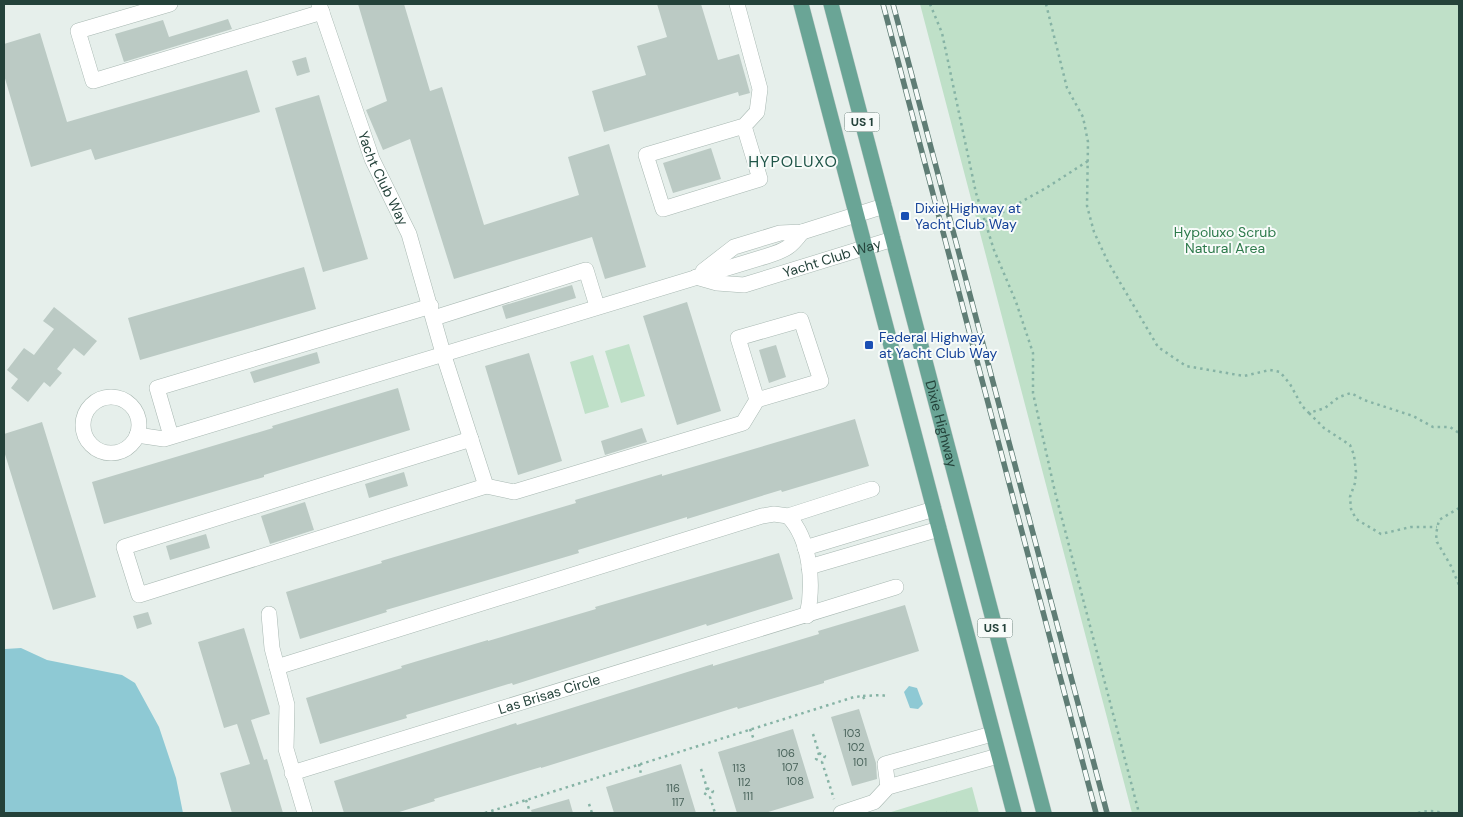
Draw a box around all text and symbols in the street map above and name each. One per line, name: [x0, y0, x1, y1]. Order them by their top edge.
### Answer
road number: US 1: [844, 112, 880, 132]
street label: Yacht Club Way: [354, 129, 413, 229]
district label: HYPOLUXO: [748, 151, 838, 172]
place label: Dixie Highway at Yacht Club Way: [915, 199, 1021, 233]
marker: Dixie Highway at Yacht Club Way: [899, 210, 911, 222]
park label: Hypoluxo Scrub Natural Area: [1174, 223, 1276, 257]
street label: Yacht Club Way: [781, 234, 883, 281]
place label: Federal Highway at Yacht Club Way: [879, 328, 998, 362]
marker: Federal Highway at Yacht Club Way: [863, 339, 875, 351]
street label: Dixie Highway: [921, 378, 962, 469]
road number: US 1: [978, 618, 1012, 638]
street label: Las Brisas Circle: [496, 670, 602, 718]
house number: 103: [843, 726, 861, 740]
house number: 102: [847, 740, 865, 754]
house number: 106: [777, 746, 795, 760]
house number: 101: [853, 755, 867, 769]
house number: 107: [782, 760, 798, 774]
house number: 113: [732, 761, 746, 775]
house number: 108: [786, 774, 804, 788]
house number: 112: [737, 775, 751, 789]
house number: 116: [666, 781, 680, 795]
house number: 111: [743, 789, 753, 803]
house number: 117: [672, 795, 684, 809]

